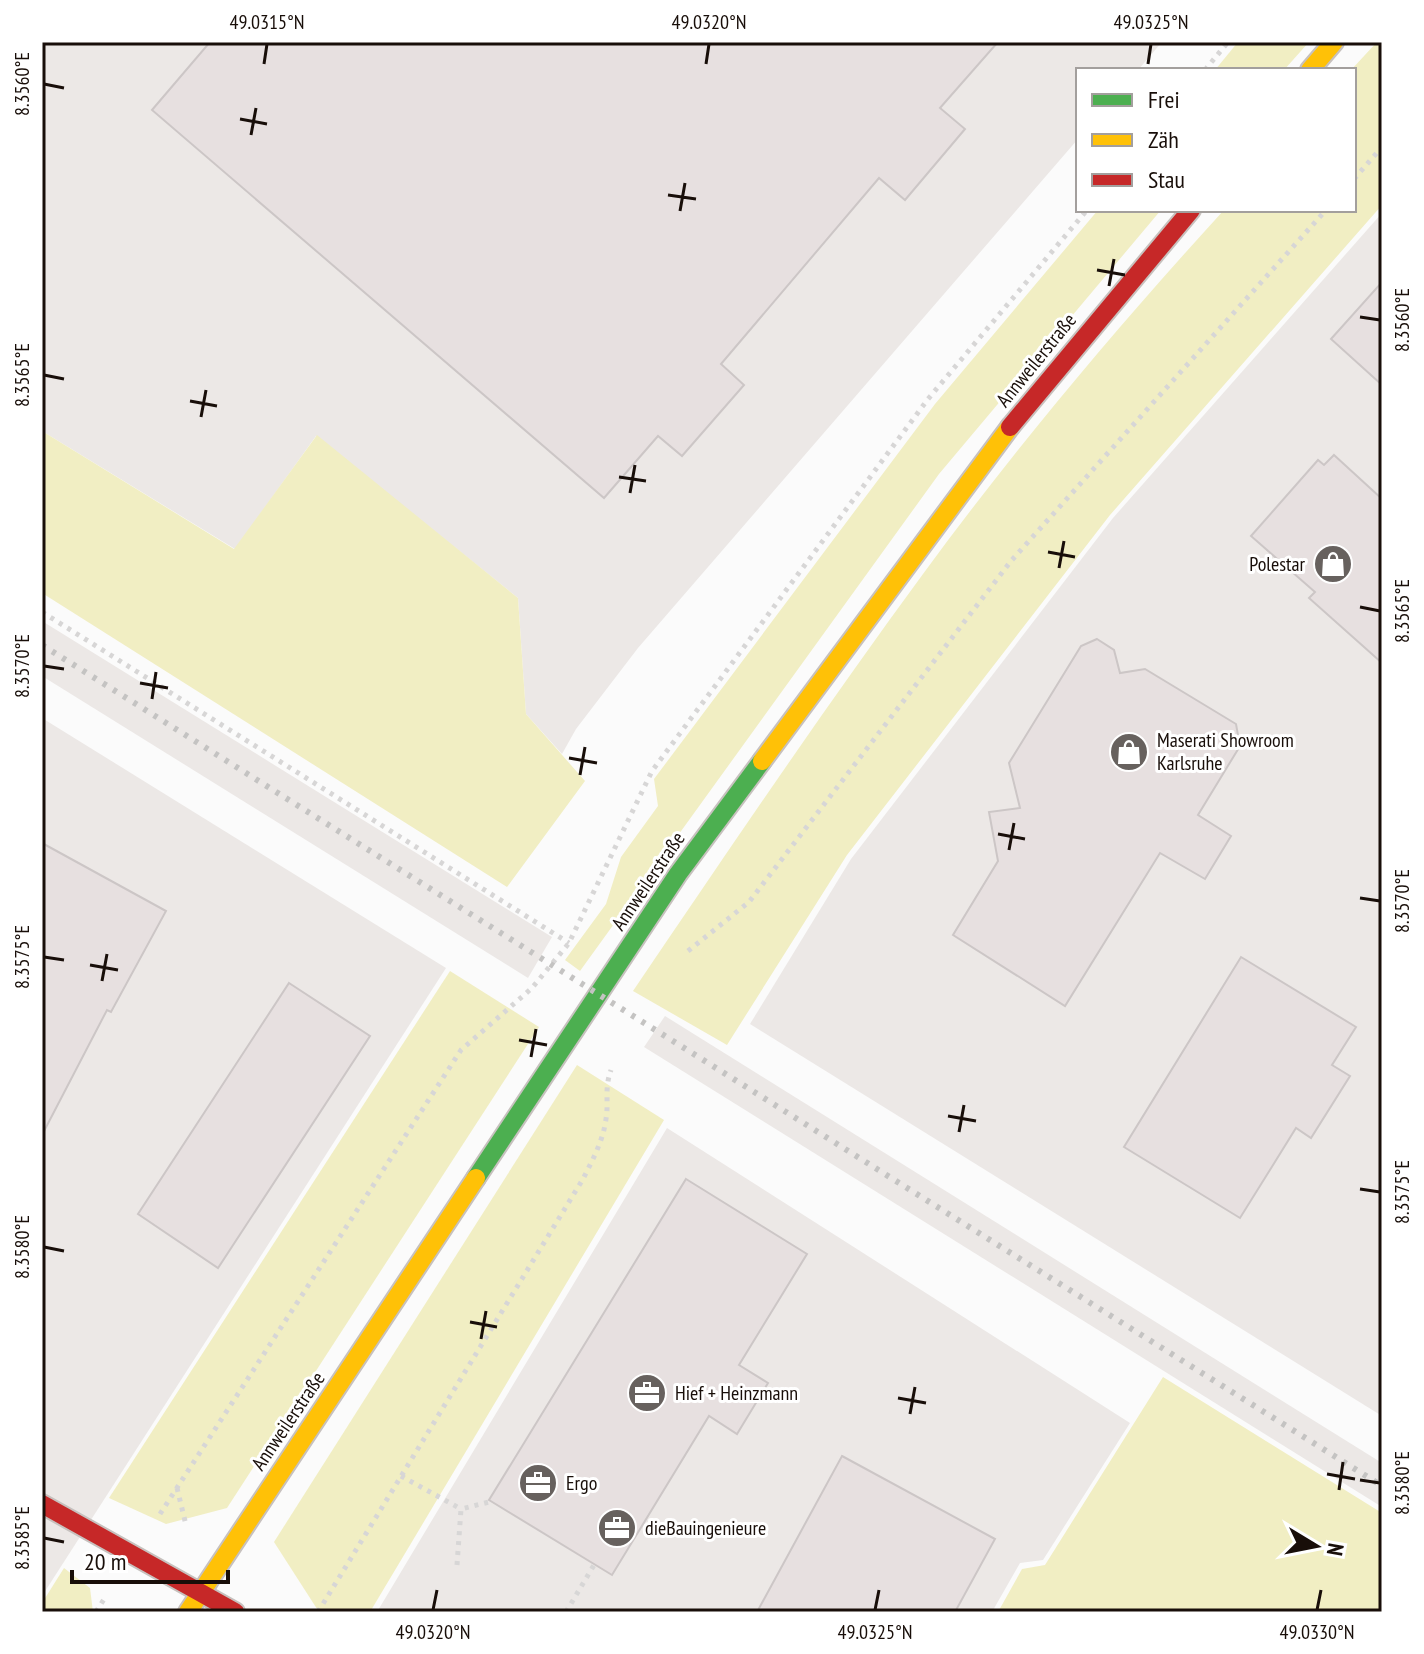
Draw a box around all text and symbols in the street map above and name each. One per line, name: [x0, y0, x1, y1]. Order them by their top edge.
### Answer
text: 49.0315°N: [229, 9, 305, 35]
text: 49.0320°N: [671, 9, 747, 35]
text: 49.0325°N: [1113, 9, 1189, 35]
text: 8.3560°E: [9, 52, 35, 116]
legend: [1076, 68, 1356, 212]
text: Frei: [1148, 84, 1180, 115]
text: Zäh: [1148, 124, 1179, 155]
text: Stau: [1148, 164, 1185, 195]
text: 8.3560°E: [1389, 288, 1415, 352]
street label: Annweilerstraße: [990, 308, 1082, 412]
text: 8.3565°E: [9, 343, 35, 407]
shop icon: Polestar: [1312, 543, 1354, 585]
place label: Polestar: [1249, 551, 1306, 577]
text: 8.3565°E: [1389, 579, 1415, 643]
text: 8.3570°E: [9, 634, 35, 698]
place label: Maserati Showroom Karlsruhe: [1157, 727, 1294, 776]
shop icon: Maserati Showroom Karlsruhe: [1108, 731, 1150, 773]
street label: Annweilerstraße: [606, 827, 690, 935]
text: 8.3570°E: [1389, 869, 1415, 933]
text: 8.3575°E: [9, 925, 35, 989]
text: 8.3575°E: [1389, 1160, 1415, 1224]
text: 8.3580°E: [9, 1215, 35, 1279]
street label: Annweilerstraße: [246, 1367, 330, 1475]
office icon: Hief + Heinzmann: [626, 1372, 668, 1414]
place label: Hief + Heinzmann: [675, 1380, 798, 1406]
text: 8.3580°E: [1389, 1451, 1415, 1515]
office icon: Ergo: [517, 1462, 559, 1504]
place label: Ergo: [566, 1470, 597, 1496]
text: 8.3585°E: [9, 1506, 35, 1570]
north arrow: [1276, 1506, 1356, 1586]
office icon: dieBauingenieure: [596, 1507, 638, 1549]
place label: dieBauingenieure: [645, 1515, 766, 1541]
scale bar: [72, 1534, 228, 1584]
text: N: [1321, 1541, 1351, 1558]
text: 20 m: [84, 1546, 126, 1577]
text: 49.0320°N: [395, 1619, 471, 1645]
text: 49.0325°N: [837, 1619, 913, 1645]
text: 49.0330°N: [1279, 1619, 1355, 1645]

